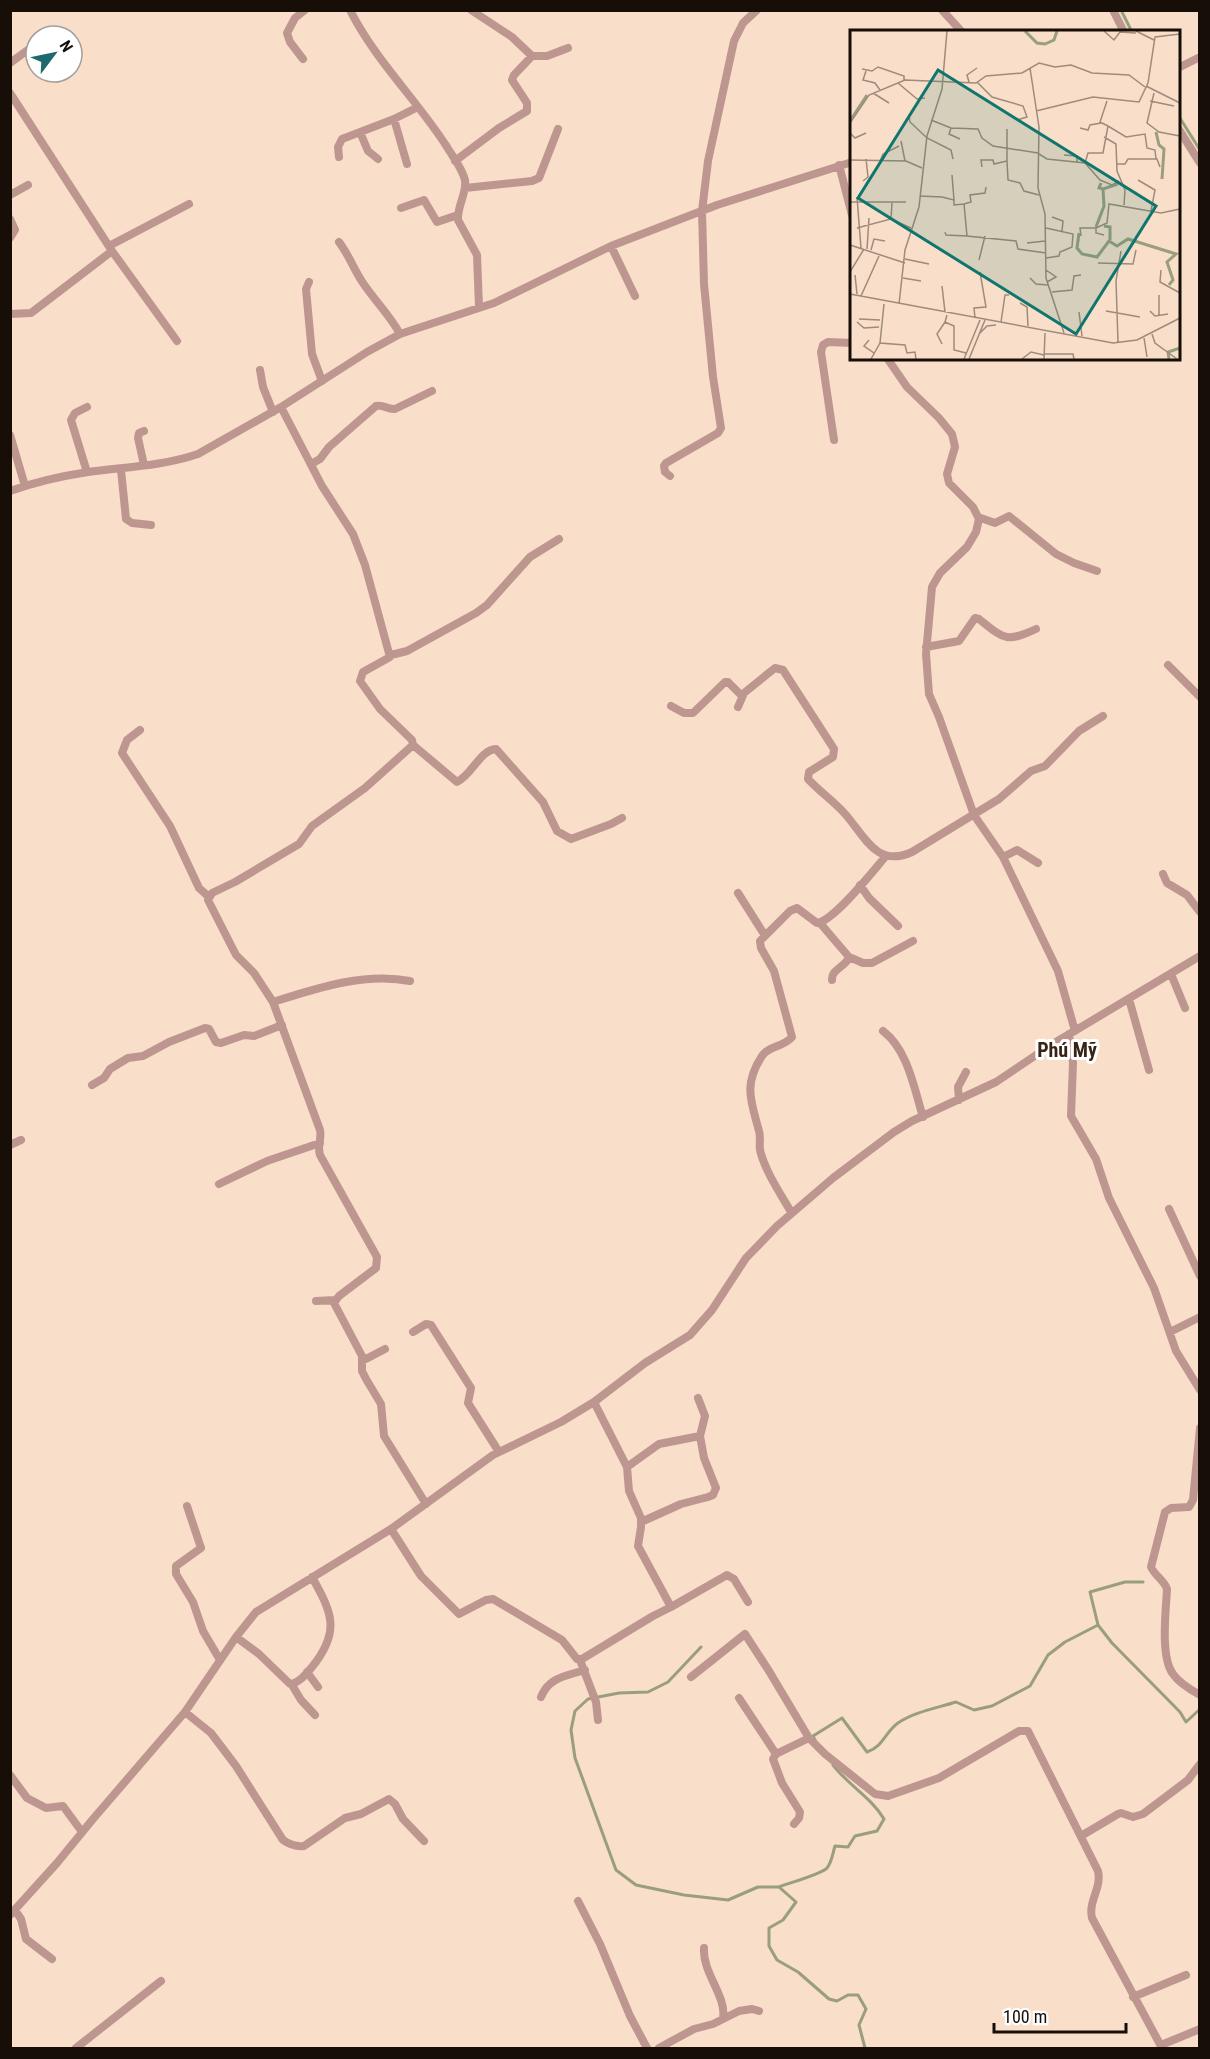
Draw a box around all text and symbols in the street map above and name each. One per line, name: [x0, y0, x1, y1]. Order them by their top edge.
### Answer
north arrow: [24, 24, 84, 84]
inset map: [850, 30, 1180, 360]
text: N: [56, 37, 77, 56]
district label: Phú Mỹ: [1037, 1038, 1097, 1062]
scale bar: [994, 1996, 1126, 2034]
text: 100 m: [1003, 2006, 1047, 2027]

